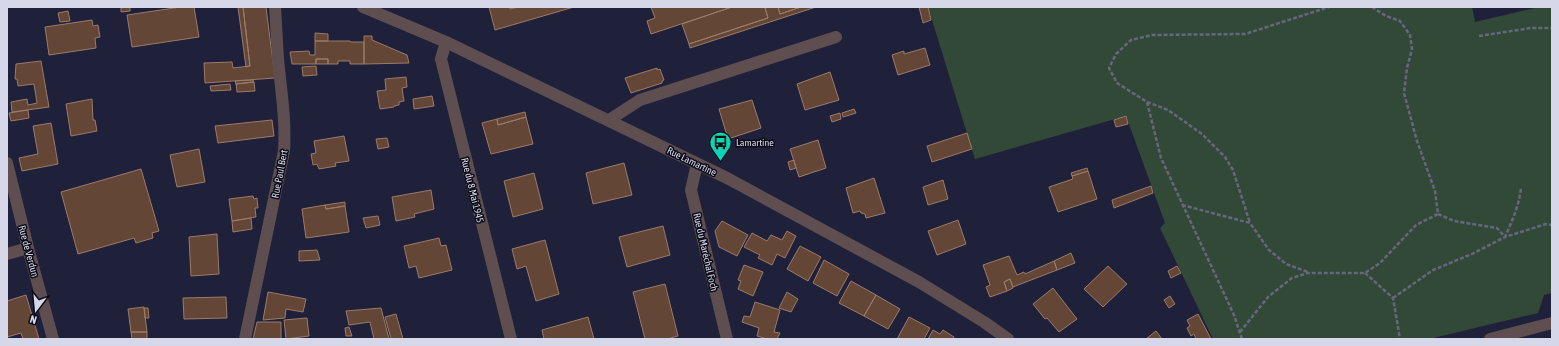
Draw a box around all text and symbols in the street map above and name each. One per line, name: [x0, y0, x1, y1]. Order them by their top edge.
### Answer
bus stop icon: Lamartine: [708, 129, 734, 162]
place label: Lamartine: [736, 137, 774, 148]
street label: Rue Lamartine: [665, 145, 719, 178]
street label: Rue Paul Bert: [269, 149, 290, 199]
street label: Rue du 8 Mai 1945: [459, 156, 486, 224]
street label: Rue du Maréchal Foch: [691, 212, 720, 292]
street label: Rue de Verdun: [16, 224, 41, 278]
north arrow: [16, 290, 56, 330]
text: N: [28, 313, 38, 326]

